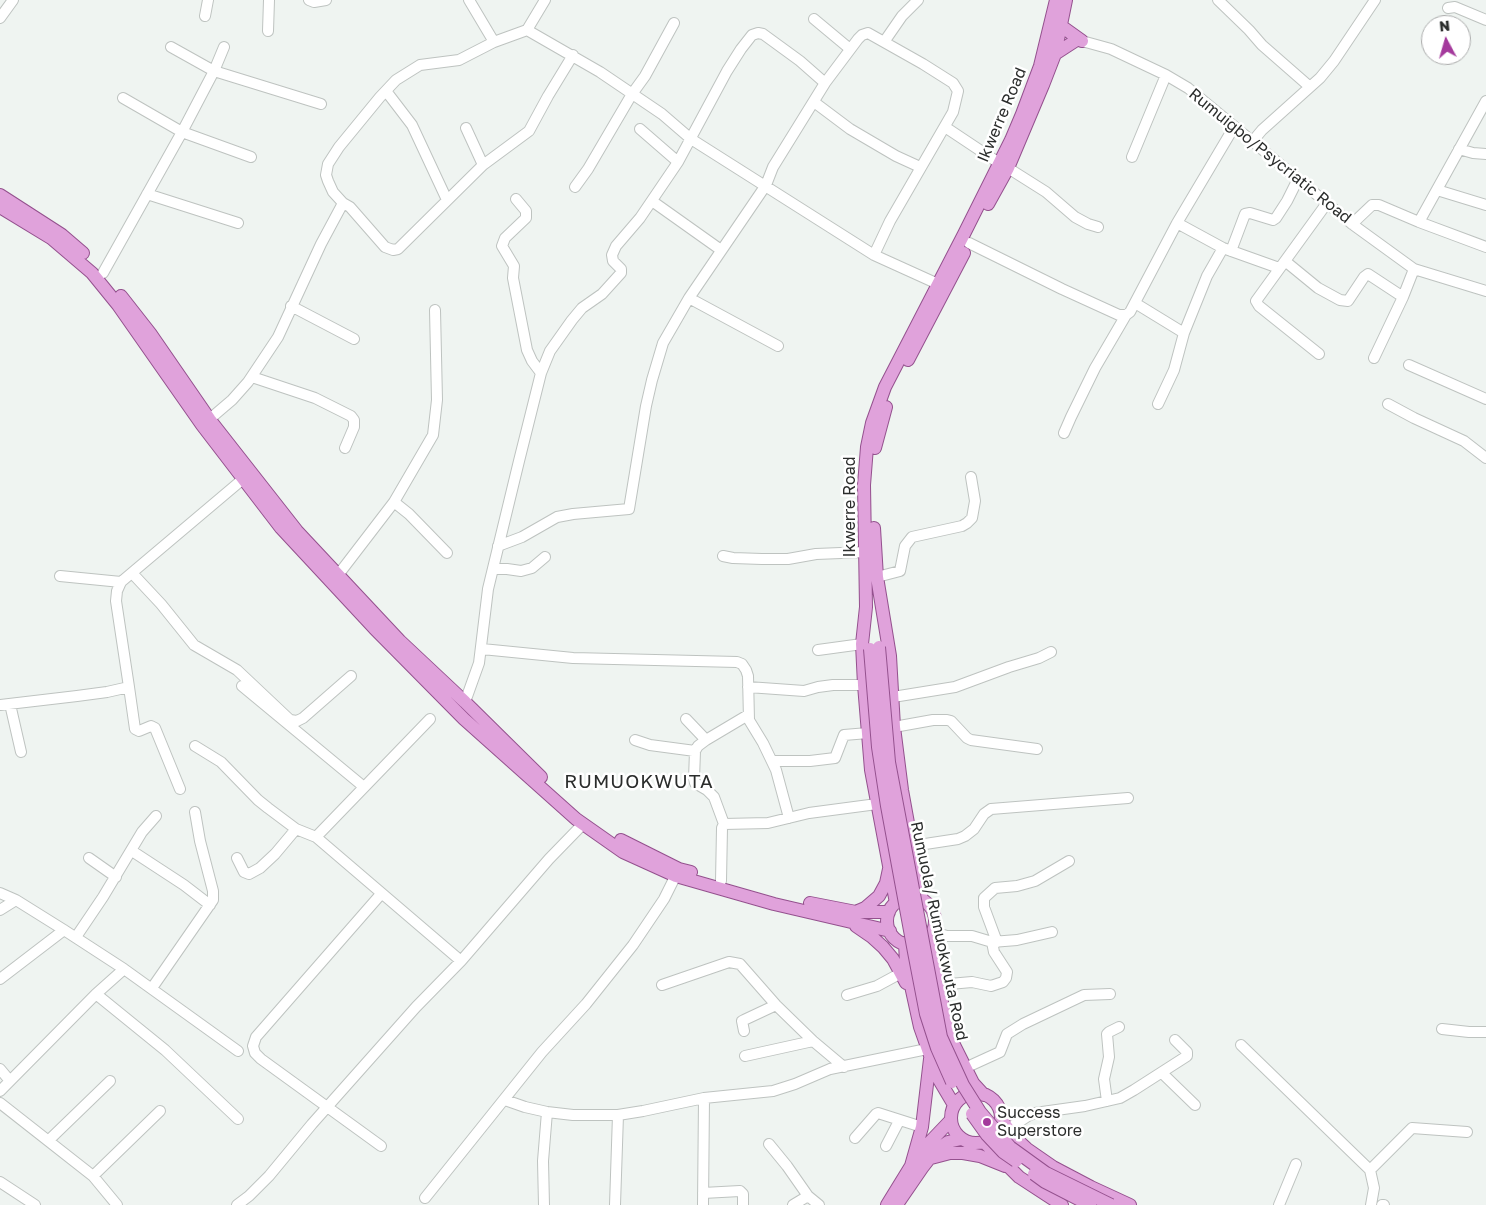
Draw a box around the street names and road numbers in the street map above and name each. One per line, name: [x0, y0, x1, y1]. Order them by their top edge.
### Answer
street label: Ikwerre Road: [973, 65, 1031, 165]
street label: Rumuigbo/Psycriatic Road: [1185, 84, 1355, 228]
street label: Ikwerre Road: [840, 456, 860, 558]
street label: Rumuola/ Rumuokwuta Road: [906, 820, 972, 1042]

